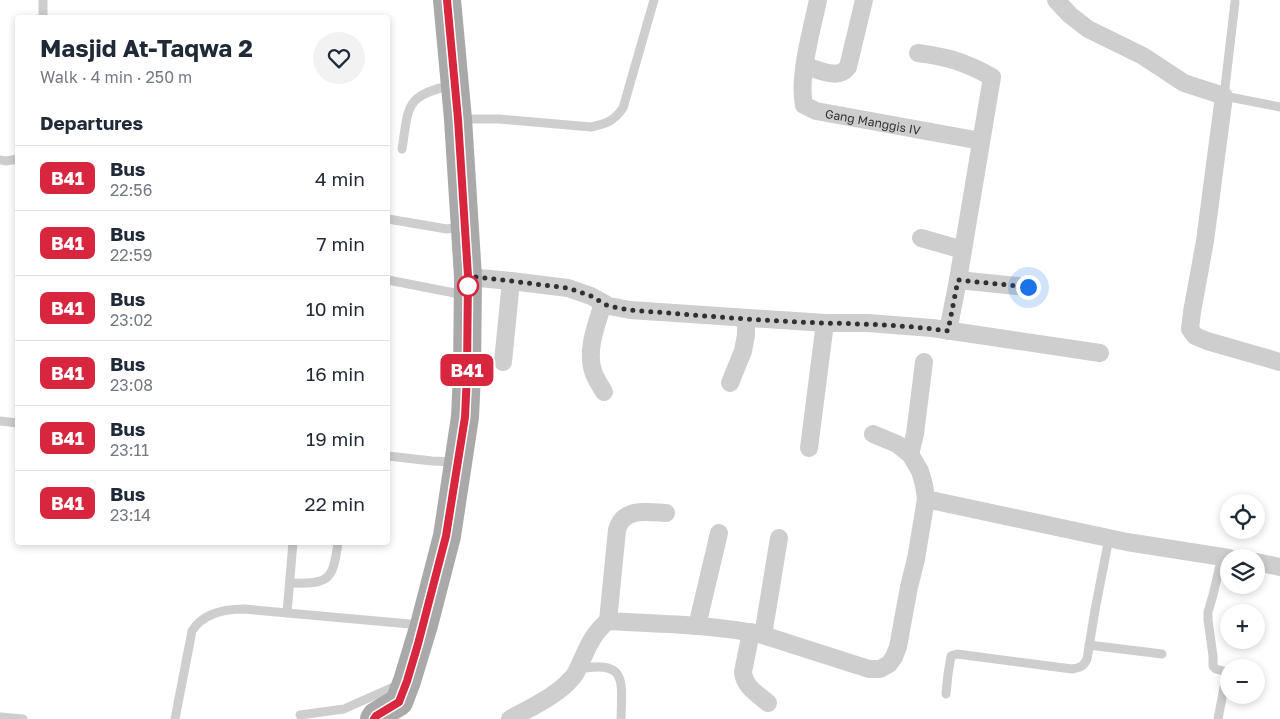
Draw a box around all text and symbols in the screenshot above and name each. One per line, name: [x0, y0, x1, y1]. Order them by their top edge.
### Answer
button: heart: [313, 32, 365, 84]
text: Masjid At-Taqwa 2: [40, 33, 253, 62]
text: Walk · 4 min · 250 m: [40, 67, 192, 87]
street label: Gang Manggis IV: [824, 105, 922, 137]
text: Departures: [40, 111, 143, 134]
text: Bus: [110, 157, 145, 180]
text: B41: [51, 167, 84, 189]
text: 4 min: [315, 167, 365, 190]
text: 22:56: [110, 180, 152, 200]
text: Bus: [110, 222, 145, 245]
text: B41: [51, 232, 84, 254]
text: 7 min: [317, 232, 365, 255]
text: 22:59: [110, 245, 152, 265]
unlabelled marker: [457, 275, 479, 297]
your location: [1016, 275, 1041, 300]
text: Bus: [110, 287, 145, 310]
text: B41: [51, 297, 84, 319]
text: 10 min: [306, 297, 365, 320]
text: 23:02: [110, 310, 153, 330]
text: Bus: [110, 352, 145, 375]
line badge: B41: [438, 354, 496, 386]
text: B41: [450, 359, 484, 381]
text: B41: [51, 362, 84, 384]
text: 16 min: [306, 362, 365, 385]
text: 23:08: [110, 375, 153, 395]
text: Bus: [110, 417, 145, 440]
text: B41: [51, 427, 84, 449]
text: 19 min: [306, 427, 365, 450]
text: 23:11: [110, 440, 149, 460]
text: Bus: [110, 482, 145, 505]
text: B41: [51, 492, 84, 514]
text: 22 min: [305, 492, 365, 515]
map controls: [1220, 494, 1265, 704]
button: locate: [1220, 494, 1265, 539]
text: 23:14: [110, 505, 151, 525]
button: layers: [1220, 549, 1265, 594]
button: +: [1220, 604, 1265, 649]
button: −: [1220, 659, 1265, 704]

